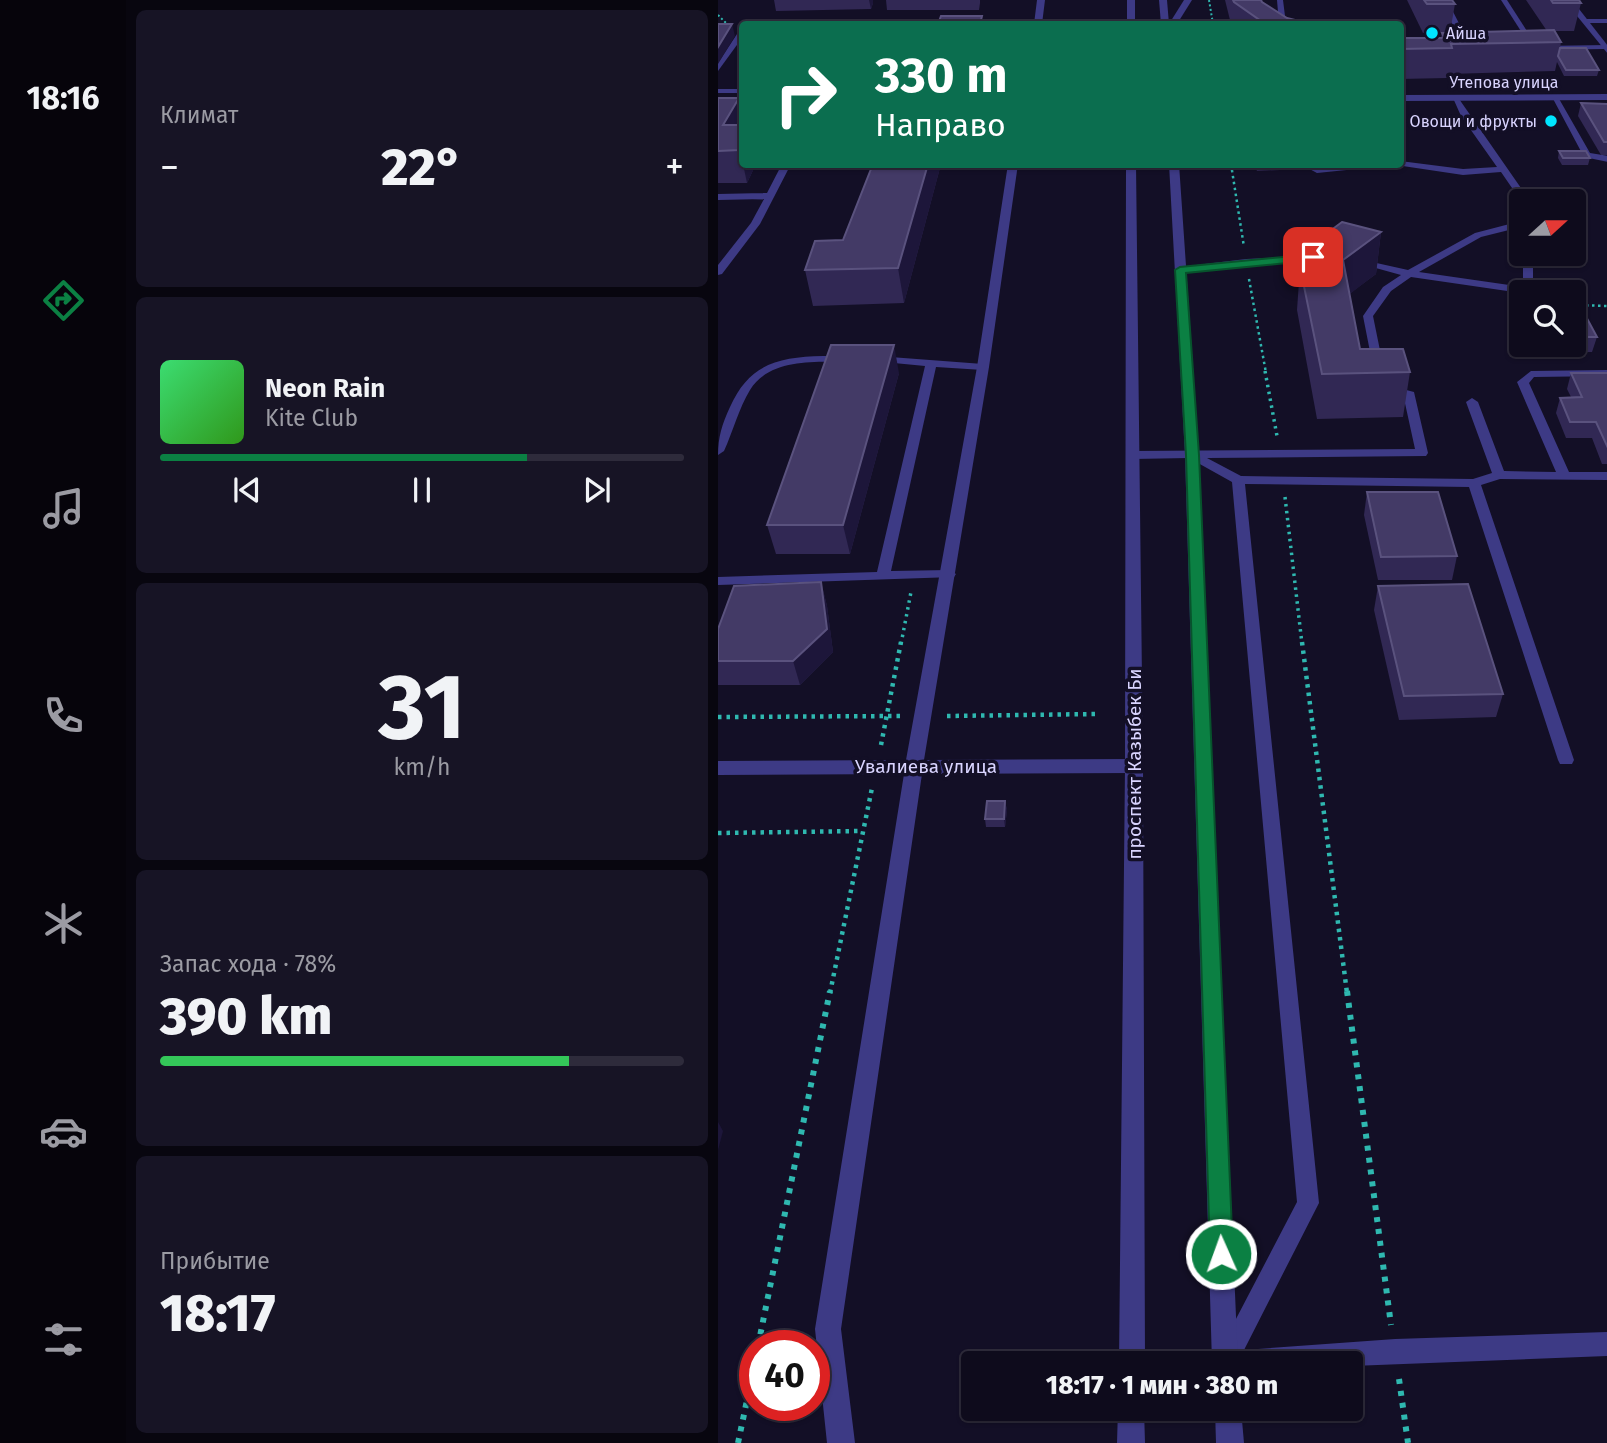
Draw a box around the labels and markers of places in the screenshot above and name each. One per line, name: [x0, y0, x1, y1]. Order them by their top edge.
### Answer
place label: Айша: [1446, 24, 1486, 43]
marker: Айша: [1424, 25, 1440, 41]
place label: Овощи и фрукты: [1410, 112, 1537, 131]
marker: Овощи и фрукты: [1543, 113, 1559, 129]
pin: [1283, 227, 1343, 287]

